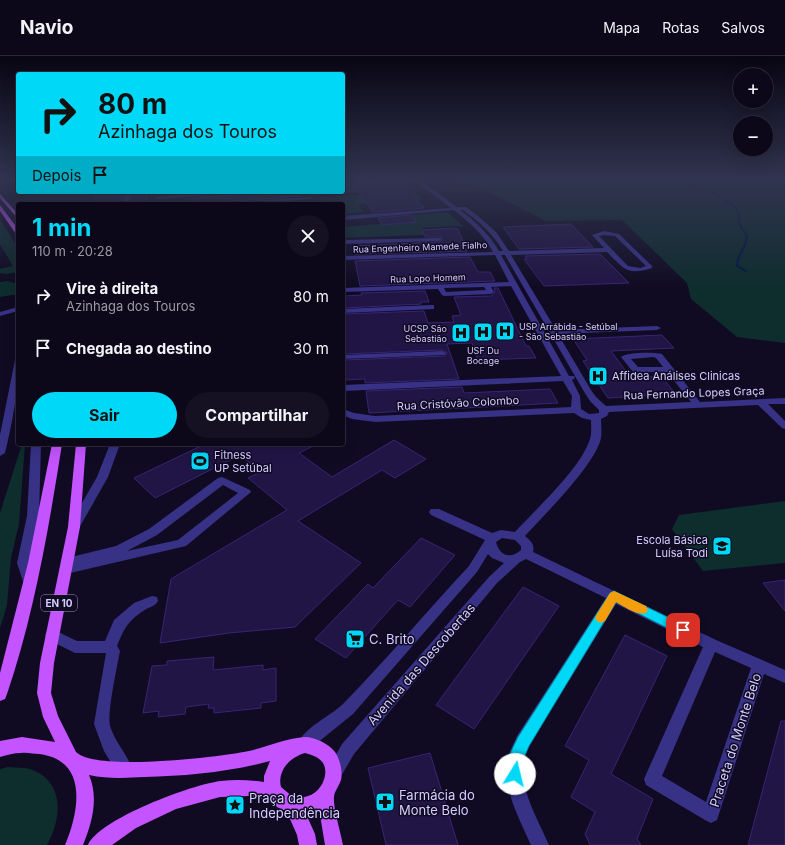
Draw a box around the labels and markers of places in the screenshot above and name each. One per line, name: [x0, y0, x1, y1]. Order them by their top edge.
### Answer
hospital icon: USP Arrábida - Setúbal - São Sebastião: [494, 320, 516, 342]
hospital icon: USF Du Bocage: [472, 321, 494, 343]
place label: USP Arrábida - Setúbal - São Sebastião: [519, 321, 618, 342]
hospital icon: UCSP São Sebastião: [450, 322, 472, 344]
place label: UCSP São Sebastião: [403, 323, 447, 344]
place label: USF Du Bocage: [467, 345, 499, 366]
hospital icon: Affidea Análises Clinicas: [587, 365, 609, 387]
place label: Affidea Análises Clinicas: [612, 369, 740, 383]
place label: Fitness UP Setúbal: [214, 448, 272, 475]
sports icon: Fitness UP Setúbal: [189, 450, 211, 472]
place label: Escola Básica Luísa Todi: [636, 533, 708, 560]
school or university icon: Escola Básica Luísa Todi: [711, 535, 733, 557]
pin: [666, 613, 700, 647]
supermarket icon: C. Brito: [344, 628, 366, 650]
place label: C. Brito: [369, 631, 415, 647]
place label: Farmácia do Monte Belo: [399, 787, 475, 818]
place label: Praça da Independência: [249, 790, 340, 821]
pharmacy icon: Farmácia do Monte Belo: [374, 791, 396, 813]
place icon: Praça da Independência: [224, 794, 246, 816]

